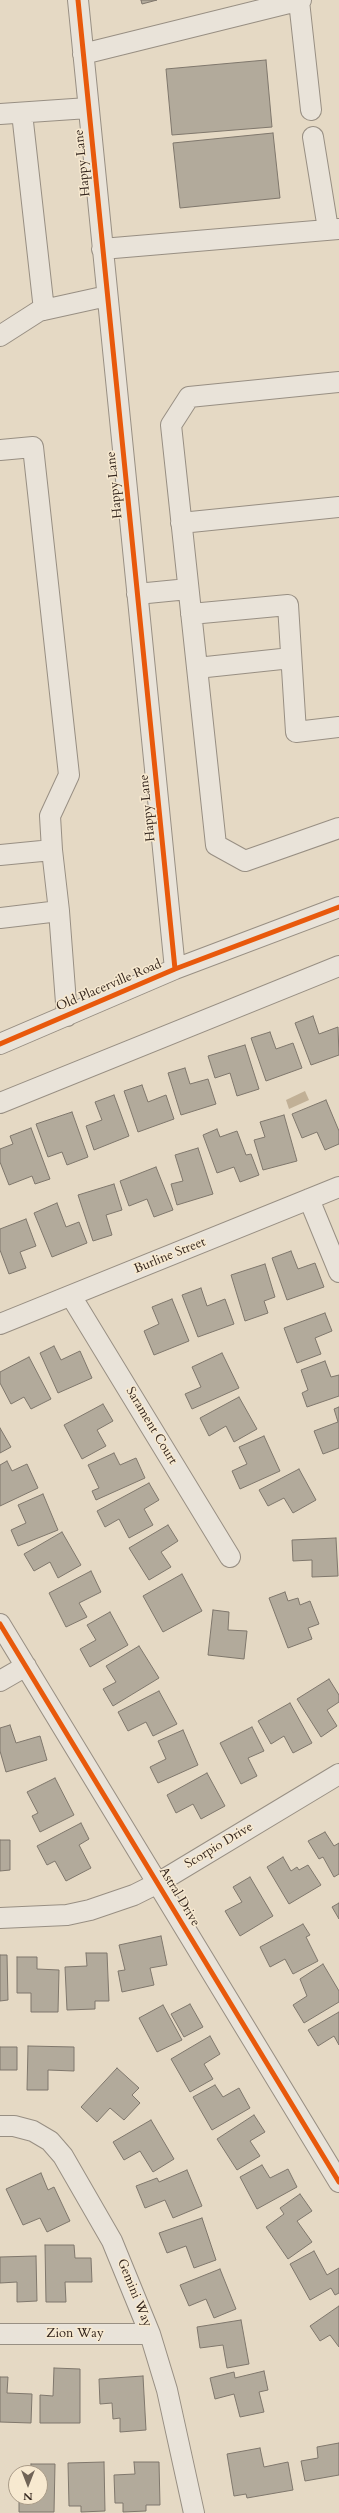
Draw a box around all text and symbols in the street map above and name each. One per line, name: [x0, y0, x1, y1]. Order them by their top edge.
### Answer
street label: Happy Lane: [72, 129, 94, 197]
street label: Happy Lane: [104, 451, 126, 519]
street label: Happy Lane: [137, 774, 159, 842]
street label: Old Placerville Road: [54, 957, 164, 1015]
street label: Burline Street: [132, 1235, 208, 1277]
street label: Sarament Court: [122, 1385, 180, 1467]
street label: Scorpio Drive: [182, 1820, 256, 1872]
street label: Astral Drive: [155, 1865, 203, 1929]
street label: Gemini Way: [113, 2257, 155, 2329]
street label: Zion Way: [46, 2326, 104, 2342]
north arrow: [8, 2465, 48, 2505]
text: N: [23, 2489, 33, 2504]

